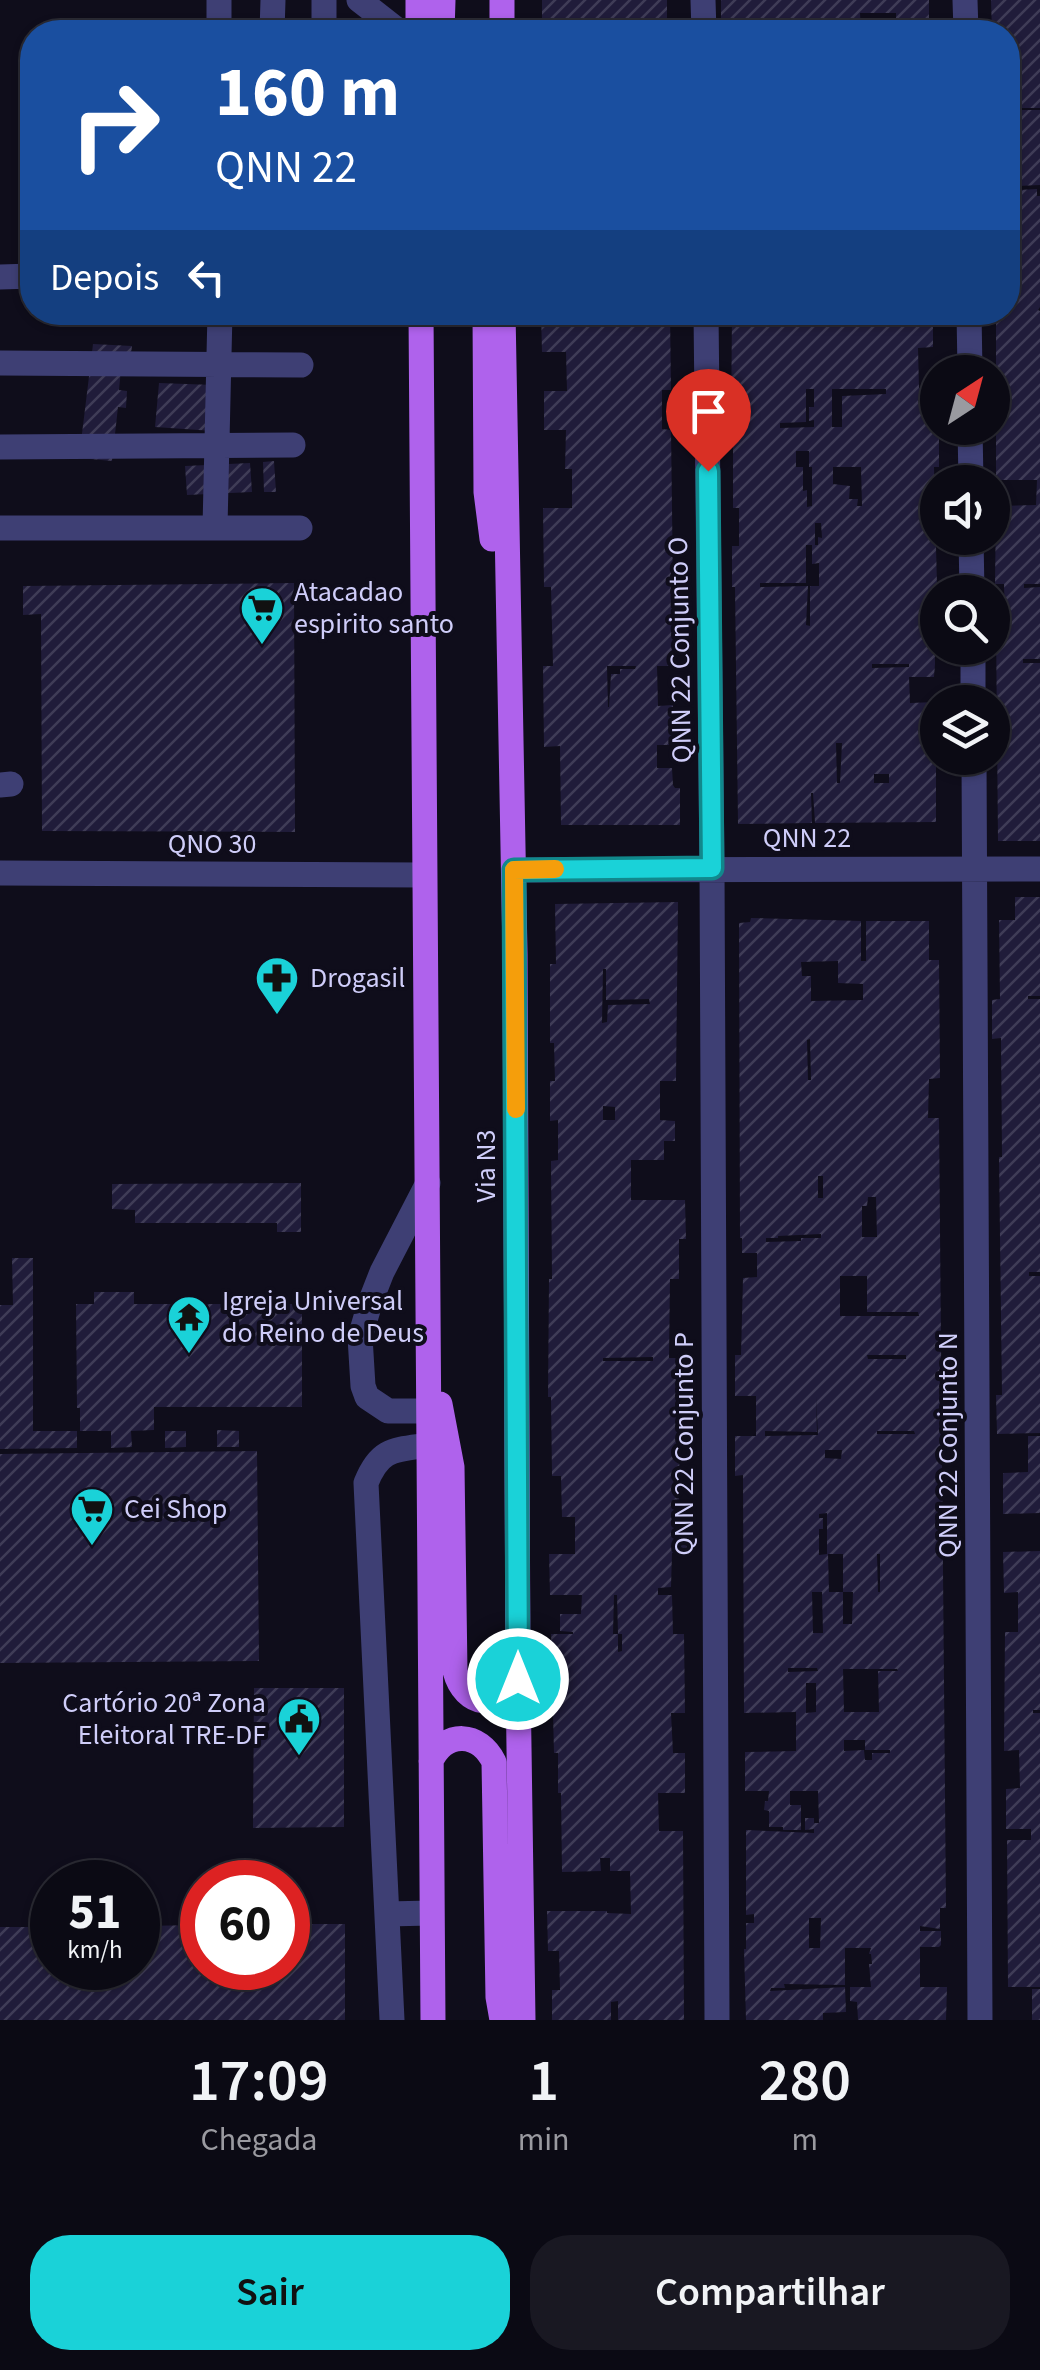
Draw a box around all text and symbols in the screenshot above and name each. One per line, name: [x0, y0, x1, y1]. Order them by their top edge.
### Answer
text: 160 m: [215, 43, 400, 143]
icon: right: [50, 60, 180, 190]
text: QNN 22: [215, 136, 357, 200]
icon: left: [179, 250, 234, 305]
text: Depois: [50, 251, 159, 305]
north arrow: [920, 355, 1010, 445]
map controls: [920, 355, 1010, 775]
pin: [666, 369, 751, 472]
icon: arrive: [681, 384, 736, 439]
button: sound: [920, 465, 1010, 555]
street label: QNN 22 Conjunto O: [658, 537, 702, 763]
place label: Atacadao espirito santo: [294, 572, 454, 644]
button: search: [920, 575, 1010, 665]
supermarket icon: Atacadao espirito santo: [239, 585, 285, 646]
button: layers: [920, 685, 1010, 775]
street label: QNN 22: [763, 818, 851, 858]
street label: QNO 30: [168, 824, 256, 864]
pharmacy icon: Drogasil: [254, 955, 300, 1016]
place label: Drogasil: [310, 958, 405, 998]
street label: Via N3: [466, 1129, 506, 1203]
place label: Igreja Universal do Reino de Deus: [222, 1281, 424, 1353]
temple icon: Igreja Universal do Reino de Deus: [166, 1294, 212, 1355]
street label: QNN 22 Conjunto P: [664, 1332, 704, 1556]
street label: QNN 22 Conjunto N: [928, 1332, 968, 1558]
supermarket icon: Cei Shop: [69, 1486, 115, 1547]
place label: Cei Shop: [124, 1489, 227, 1529]
position arrow: [466, 1627, 570, 1731]
place label: Cartório 20ª Zona Eleitoral TRE-DF: [62, 1683, 266, 1755]
public building icon: Cartório 20ª Zona Eleitoral TRE-DF: [276, 1696, 322, 1757]
speed limit sign: 60: [180, 1860, 310, 1990]
text: 51: [69, 1877, 121, 1948]
text: km/h: [67, 1932, 123, 1968]
text: 17:09: [189, 2039, 329, 2124]
text: 1: [528, 2039, 559, 2124]
text: 280: [759, 2039, 851, 2124]
text: Chegada: [200, 2117, 317, 2163]
text: min: [518, 2117, 570, 2163]
text: m: [792, 2117, 818, 2163]
button: Sair: [30, 2235, 510, 2350]
button: Compartilhar: [530, 2235, 1010, 2350]

